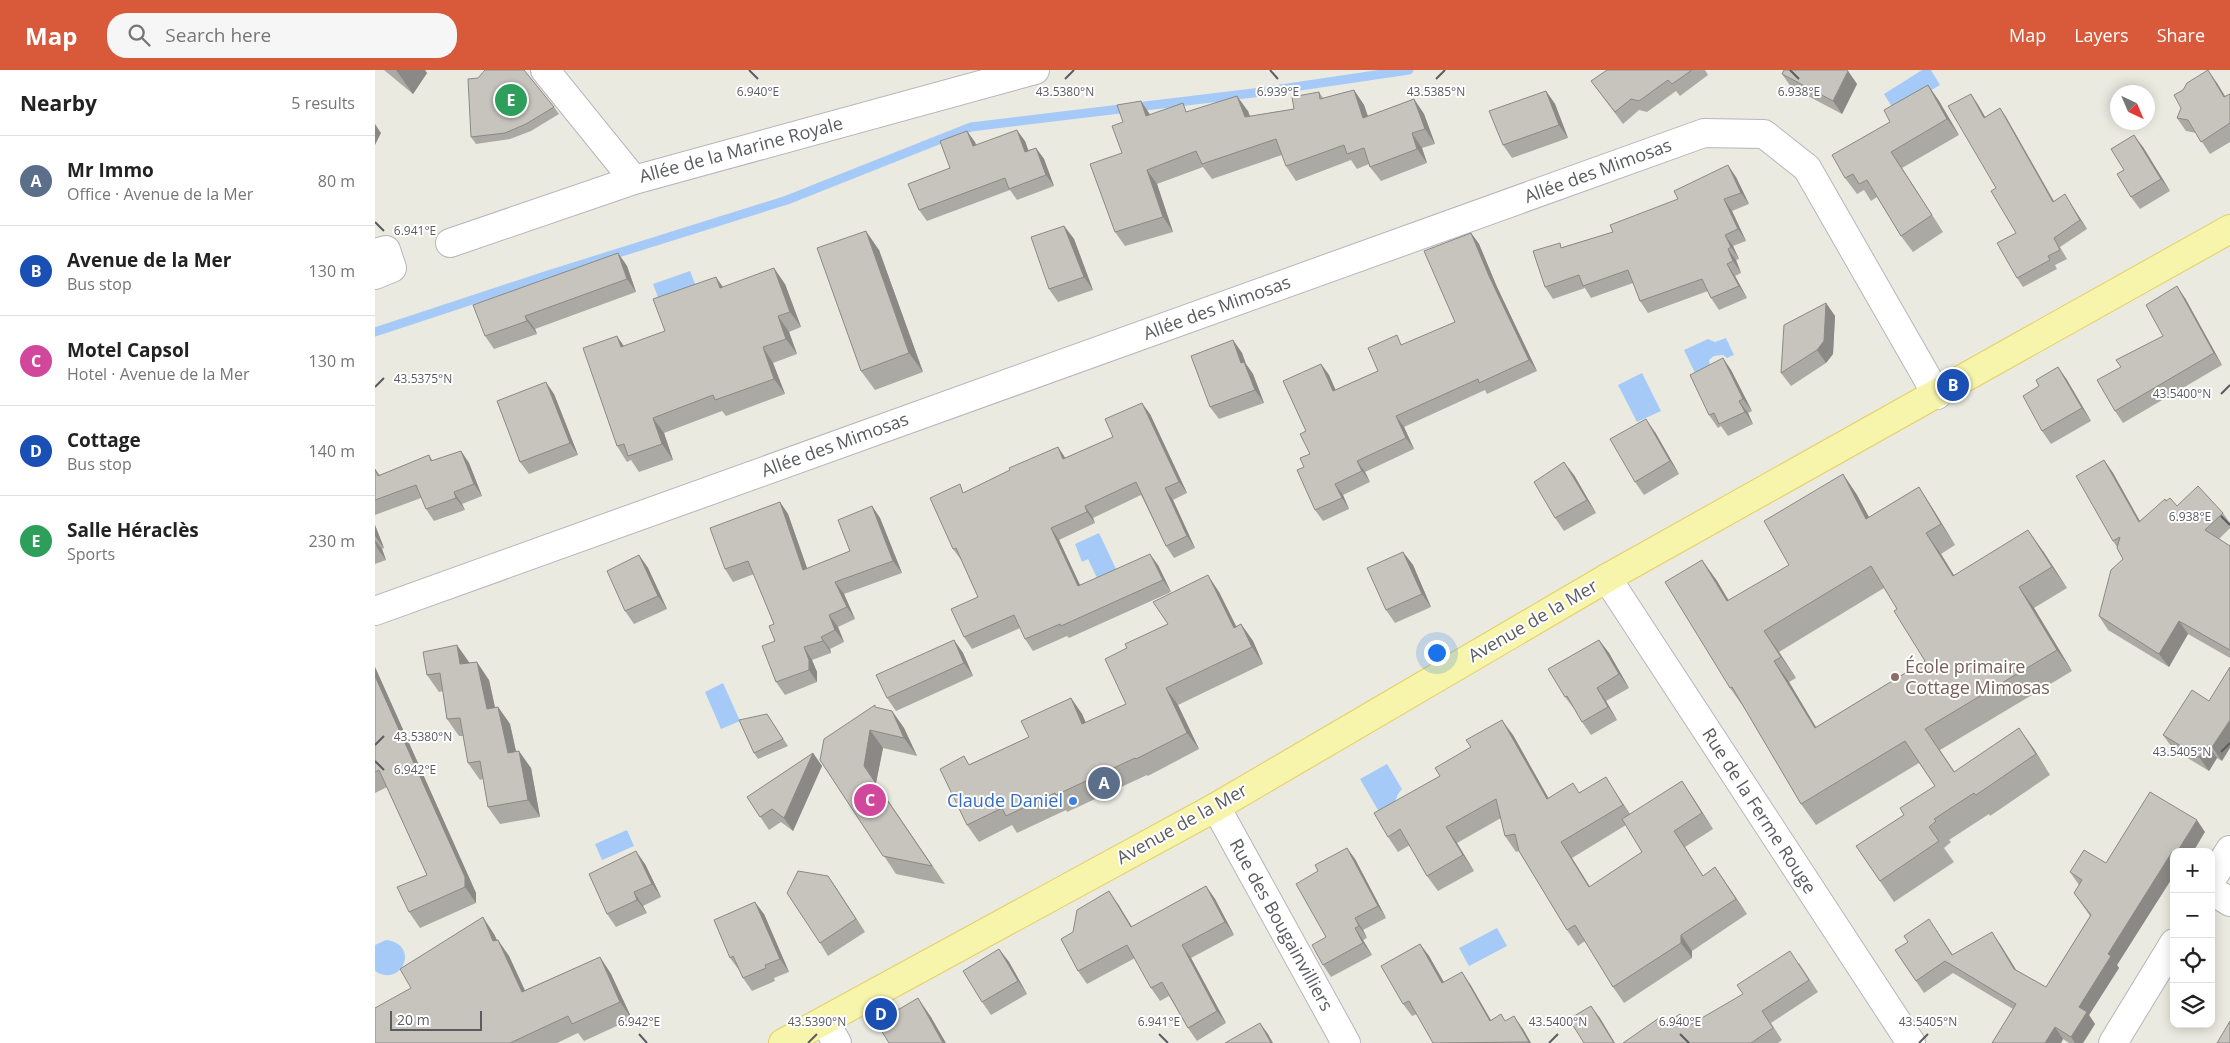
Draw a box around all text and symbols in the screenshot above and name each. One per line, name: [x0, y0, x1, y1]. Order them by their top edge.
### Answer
search box: [107, 13, 457, 58]
text: Map: [25, 19, 77, 52]
icon: search: [125, 21, 153, 49]
text: Search here: [165, 22, 271, 48]
text: Map: [2009, 23, 2046, 47]
text: Layers: [2074, 23, 2129, 47]
text: Share: [2157, 23, 2205, 47]
pin: E: [495, 81, 527, 119]
text: 6.940°E: [737, 83, 779, 100]
text: 43.5380°N: [1036, 83, 1094, 100]
text: 6.939°E: [1257, 83, 1299, 100]
text: 43.5385°N: [1407, 83, 1465, 100]
text: 6.938°E: [1778, 83, 1820, 100]
north arrow: [2110, 85, 2155, 130]
text: Nearby: [20, 89, 97, 117]
text: 5 results: [291, 92, 355, 114]
street label: Allée de la Marine Royale: [636, 110, 845, 188]
street label: Allée des Mimosas: [1521, 132, 1675, 208]
text: Mr Immo: [67, 157, 154, 183]
text: A: [30, 170, 42, 192]
text: 80 m: [318, 170, 355, 192]
text: Office · Avenue de la Mer: [67, 183, 253, 205]
text: 6.941°E: [394, 222, 436, 239]
text: Avenue de la Mer: [67, 247, 231, 273]
text: B: [31, 260, 41, 282]
text: 130 m: [309, 260, 355, 282]
street label: Allée des Mimosas: [1140, 269, 1294, 345]
text: Bus stop: [67, 273, 132, 295]
text: Motel Capsol: [67, 337, 190, 363]
text: C: [31, 350, 41, 372]
text: 130 m: [309, 350, 355, 372]
text: Hotel · Avenue de la Mer: [67, 363, 249, 385]
pin: B: [1937, 366, 1969, 404]
text: 43.5375°N: [394, 370, 452, 387]
text: 43.5400°N: [2153, 385, 2211, 402]
street label: Allée des Mimosas: [758, 406, 912, 482]
text: Cottage: [67, 427, 141, 453]
text: D: [30, 440, 42, 462]
text: 140 m: [309, 440, 355, 462]
text: Bus stop: [67, 453, 132, 475]
text: 6.938°E: [2169, 508, 2211, 525]
text: Salle Héraclès: [67, 517, 199, 543]
text: E: [32, 530, 40, 552]
text: 230 m: [309, 530, 355, 552]
text: Sports: [67, 543, 115, 565]
street label: Avenue de la Mer: [1463, 573, 1602, 667]
your location: [1424, 640, 1450, 666]
place label: École primaire Cottage Mimosas: [1905, 654, 2050, 699]
marker: École primaire Cottage Mimosas: [1889, 671, 1901, 683]
street label: Rue de la Ferme Rouge: [1697, 723, 1822, 898]
text: 43.5380°N: [394, 728, 452, 745]
text: 43.5405°N: [2153, 743, 2211, 760]
text: 6.942°E: [394, 761, 436, 778]
pin: A: [1088, 764, 1120, 802]
street label: Avenue de la Mer: [1112, 777, 1252, 869]
pin: C: [854, 781, 886, 819]
place label: Claude Daniel: [947, 788, 1063, 812]
marker: Claude Daniel: [1067, 795, 1079, 807]
street label: Rue des Bougainvilliers: [1225, 834, 1339, 1015]
map controls: [2170, 848, 2215, 1028]
button: +: [2170, 848, 2215, 893]
button: −: [2170, 893, 2215, 938]
button: locate: [2170, 938, 2215, 983]
button: layers: [2170, 983, 2215, 1028]
pin: D: [865, 995, 897, 1033]
scale bar: [390, 1008, 483, 1031]
text: 20 m: [397, 1010, 430, 1029]
text: 6.942°E: [618, 1013, 660, 1030]
text: 43.5390°N: [788, 1013, 846, 1030]
text: 6.941°E: [1138, 1013, 1180, 1030]
text: 43.5400°N: [1529, 1013, 1587, 1030]
text: 6.940°E: [1659, 1013, 1701, 1030]
text: 43.5405°N: [1899, 1013, 1957, 1030]

